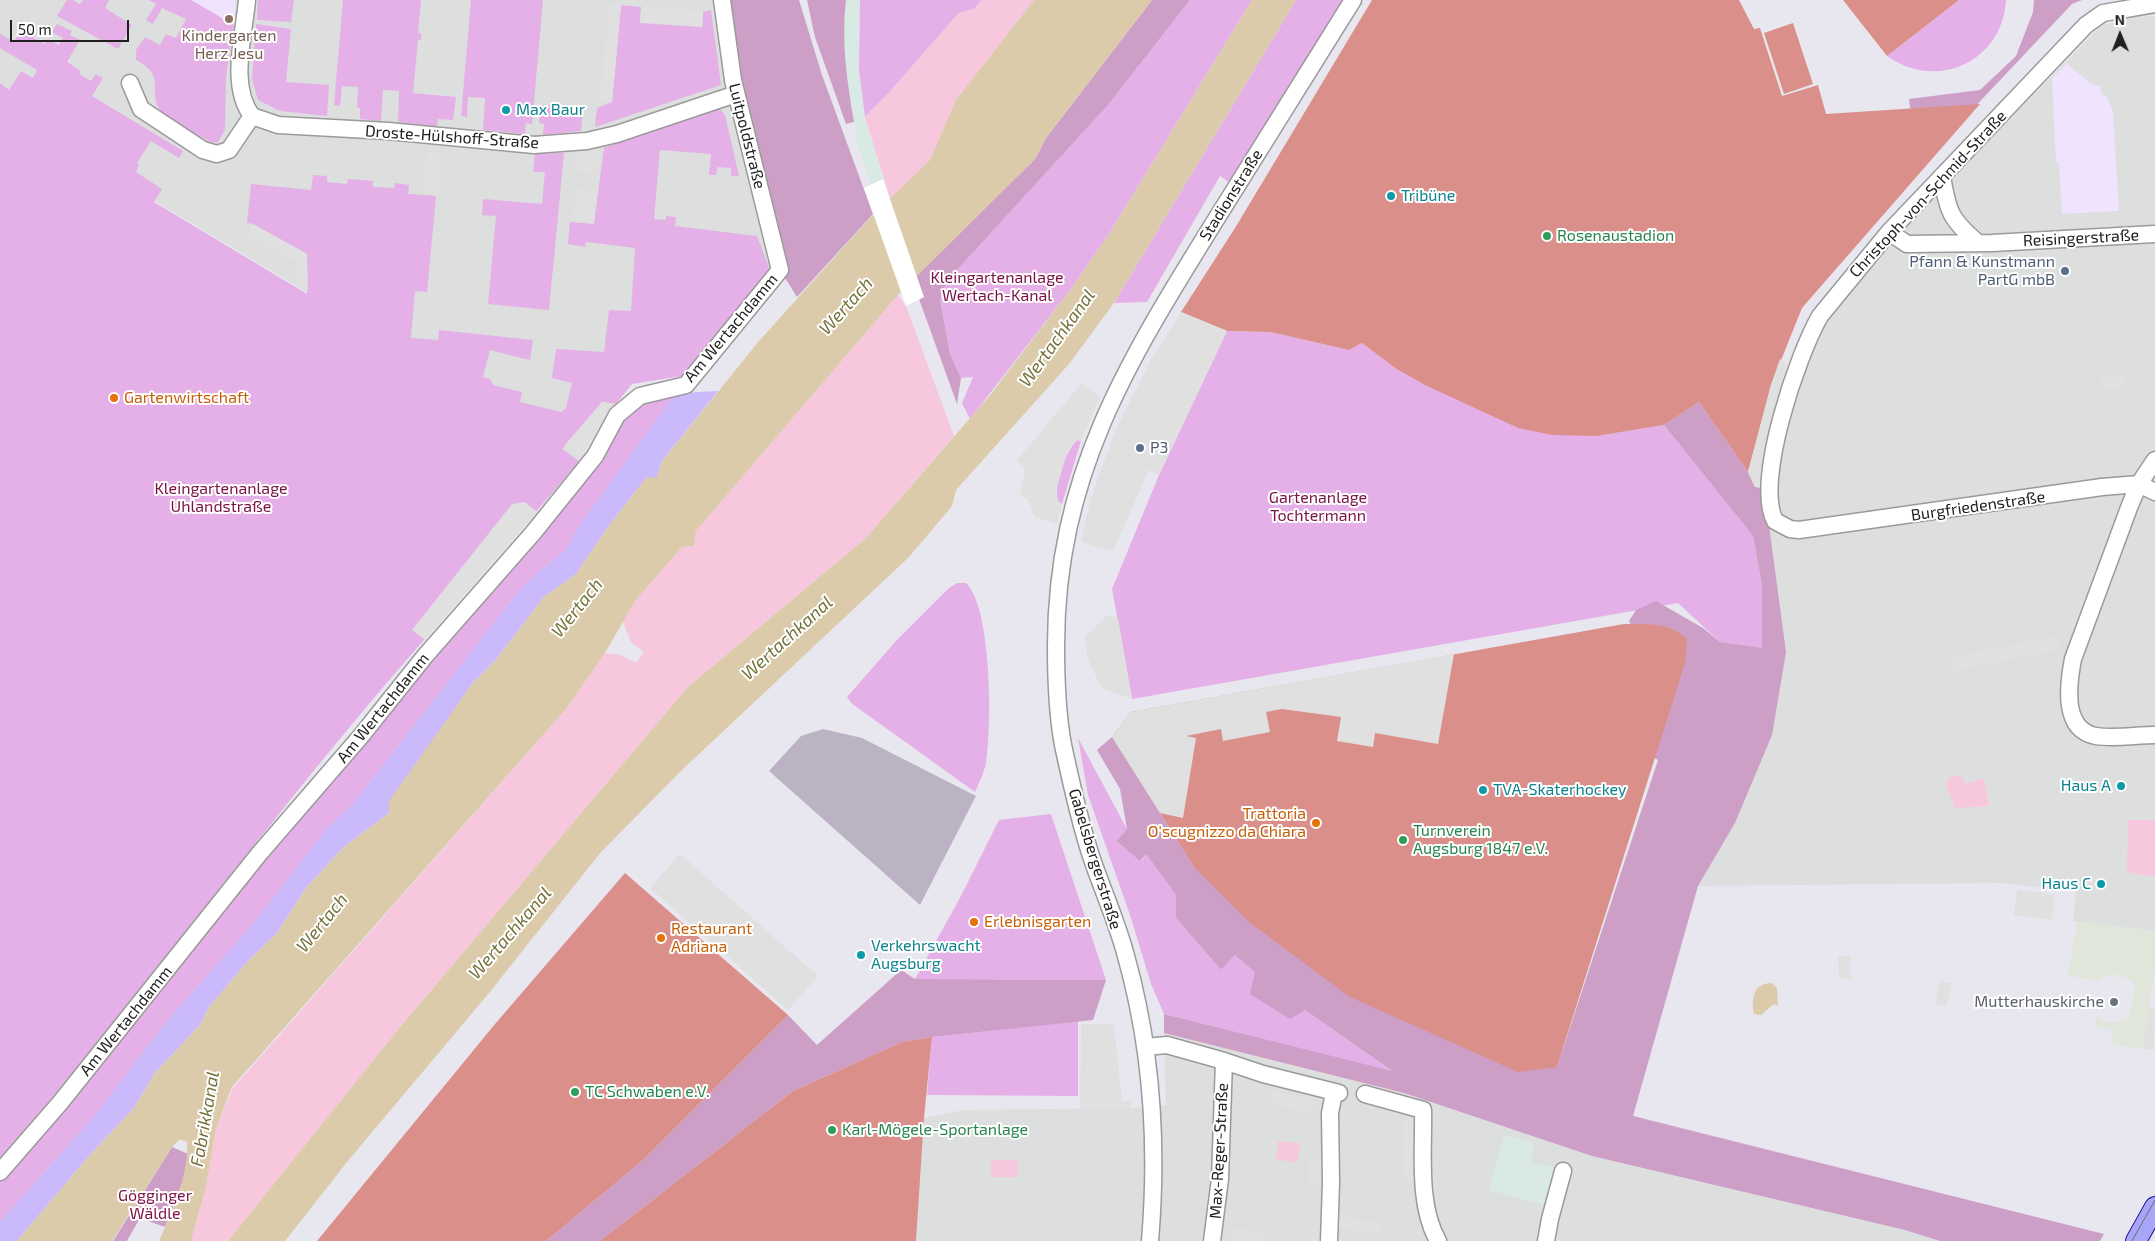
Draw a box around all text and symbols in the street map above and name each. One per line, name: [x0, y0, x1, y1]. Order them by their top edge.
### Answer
scale bar: [12, 10, 131, 42]
north arrow: [2095, 10, 2145, 60]
text: N: [2115, 11, 2125, 28]
marker: Kindergarten Herz Jesu: [223, 13, 235, 25]
text: 50 m: [18, 20, 52, 38]
place label: Kindergarten Herz Jesu: [182, 26, 276, 64]
street label: Luitpoldstraße: [725, 81, 769, 191]
place label: Max Baur: [516, 100, 585, 120]
marker: Max Baur: [500, 104, 512, 116]
street label: Christoph-von-Schmid-Straße: [1845, 106, 2011, 282]
street label: Droste-Hülshoff-Straße: [364, 121, 540, 153]
street label: Stadionstraße: [1195, 146, 1267, 244]
place label: Tribüne: [1401, 186, 1455, 206]
marker: Tribüne: [1385, 190, 1397, 202]
street label: Reisingerstraße: [2022, 225, 2140, 251]
place label: Rosenaustadion: [1557, 226, 1674, 246]
marker: Rosenaustadion: [1541, 230, 1553, 242]
place label: Pfann & Kunstmann PartG mbB: [1909, 252, 2055, 290]
marker: Pfann & Kunstmann PartG mbB: [2059, 265, 2071, 277]
park label: Kleingartenanlage Wertach-Kanal: [930, 268, 1064, 306]
street label: Am Wertachdamm: [680, 270, 782, 386]
water label: Wertach: [815, 273, 877, 339]
water label: Wertachkanal: [1014, 285, 1100, 391]
place label: Gartenwirtschaft: [124, 388, 249, 408]
marker: Gartenwirtschaft: [108, 392, 120, 404]
place label: P3: [1150, 438, 1168, 458]
marker: P3: [1134, 442, 1146, 454]
park label: Kleingartenanlage Uhlandstraße: [154, 479, 288, 517]
street label: Burgfriedenstraße: [1910, 487, 2046, 525]
park label: Gartenanlage Tochtermann: [1269, 488, 1367, 526]
water label: Wertach: [547, 574, 607, 642]
water label: Wertachkanal: [737, 591, 837, 685]
street label: Am Wertachdamm: [333, 649, 433, 767]
place label: Haus A: [2061, 776, 2111, 796]
place label: TVA-Skaterhockey: [1493, 780, 1627, 800]
marker: Haus A: [2115, 780, 2127, 792]
marker: TVA-Skaterhockey: [1477, 784, 1489, 796]
street label: Gabelsbergerstraße: [1064, 786, 1126, 932]
place label: Trattoria O'scugnizzo da Chiara: [1148, 804, 1306, 842]
marker: Trattoria O'scugnizzo da Chiara: [1310, 817, 1322, 829]
place label: Turnverein Augsburg 1847 e.V.: [1413, 821, 1548, 859]
marker: Turnverein Augsburg 1847 e.V.: [1397, 834, 1409, 846]
place label: Haus C: [2042, 874, 2091, 894]
marker: Haus C: [2095, 878, 2107, 890]
water label: Wertachkanal: [464, 882, 556, 984]
water label: Wertach: [292, 889, 352, 957]
place label: Erlebnisgarten: [984, 912, 1091, 932]
marker: Erlebnisgarten: [968, 916, 980, 928]
place label: Restaurant Adriana: [671, 919, 752, 957]
marker: Restaurant Adriana: [655, 932, 667, 944]
place label: Verkehrswacht Augsburg: [871, 936, 981, 974]
marker: Verkehrswacht Augsburg: [855, 949, 867, 961]
street label: Am Wertachdamm: [76, 962, 176, 1080]
place label: Mutterhauskirche: [1974, 992, 2104, 1012]
marker: Mutterhauskirche: [2108, 996, 2120, 1008]
water label: Fabrikkanal: [186, 1070, 224, 1168]
place label: TC Schwaben e.V.: [585, 1082, 710, 1102]
street label: Max-Reger-Straße: [1206, 1082, 1232, 1220]
marker: TC Schwaben e.V.: [569, 1086, 581, 1098]
place label: Karl-Mögele-Sportanlage: [842, 1120, 1028, 1140]
marker: Karl-Mögele-Sportanlage: [826, 1124, 838, 1136]
park label: Gögginger Wäldle: [118, 1186, 192, 1224]

